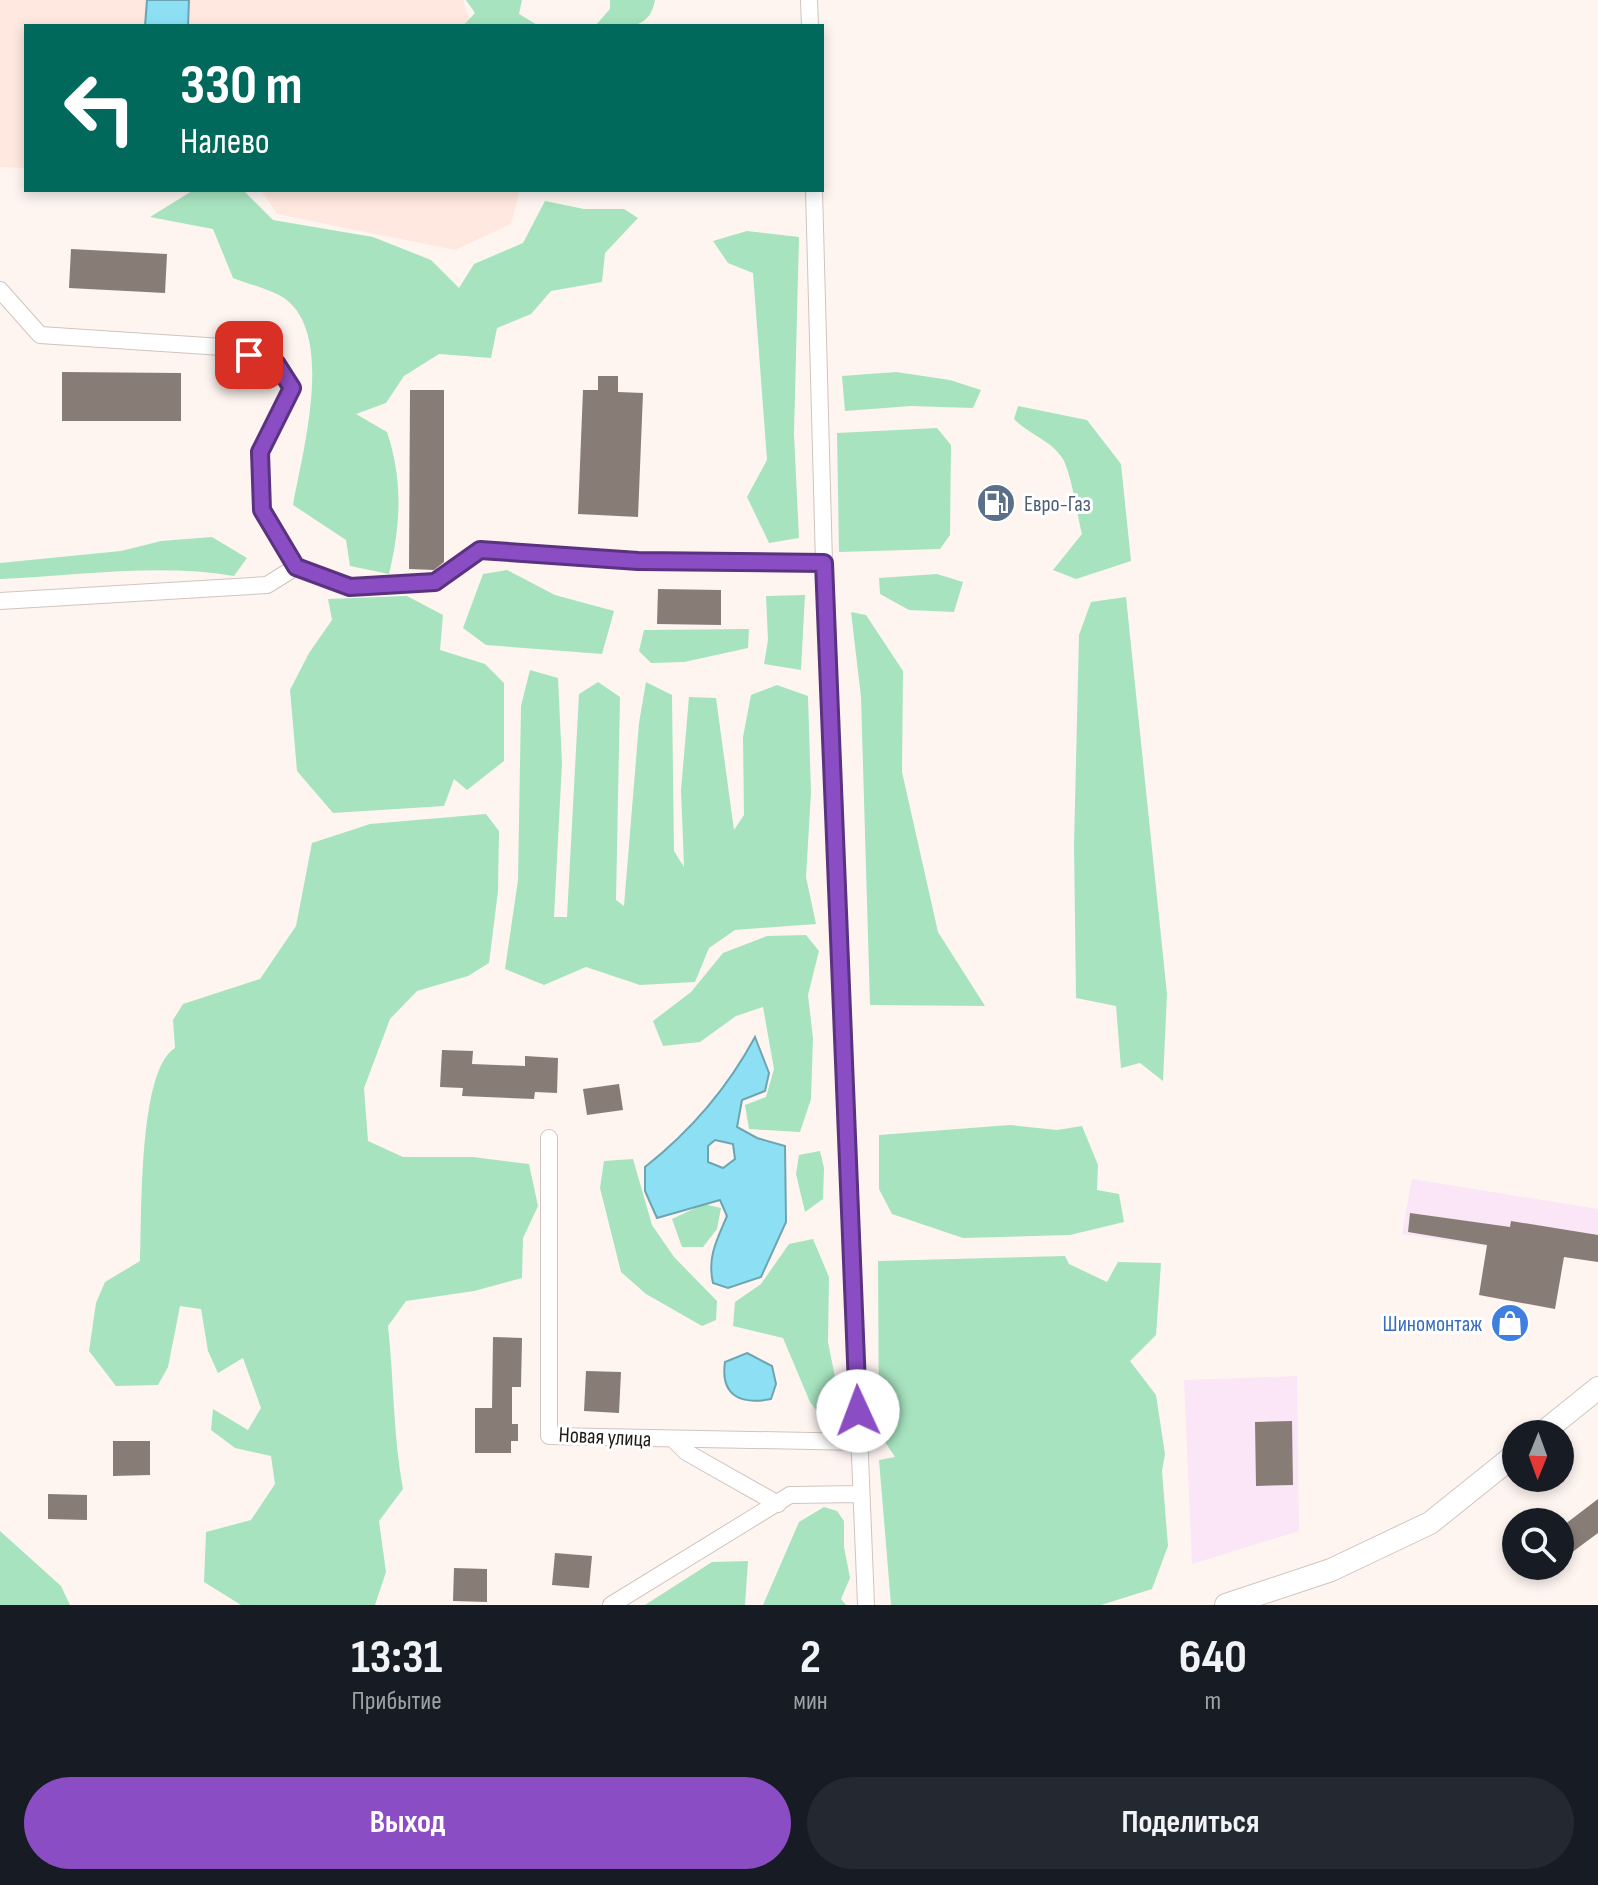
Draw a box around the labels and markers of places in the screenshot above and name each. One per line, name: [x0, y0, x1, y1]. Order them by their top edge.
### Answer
pin: [215, 321, 283, 389]
fuel station icon: Евро-Газ: [975, 482, 1017, 524]
place label: Евро-Газ: [1024, 491, 1091, 518]
shop icon: Шиномонтаж: [1489, 1302, 1531, 1344]
place label: Шиномонтаж: [1383, 1311, 1482, 1338]

